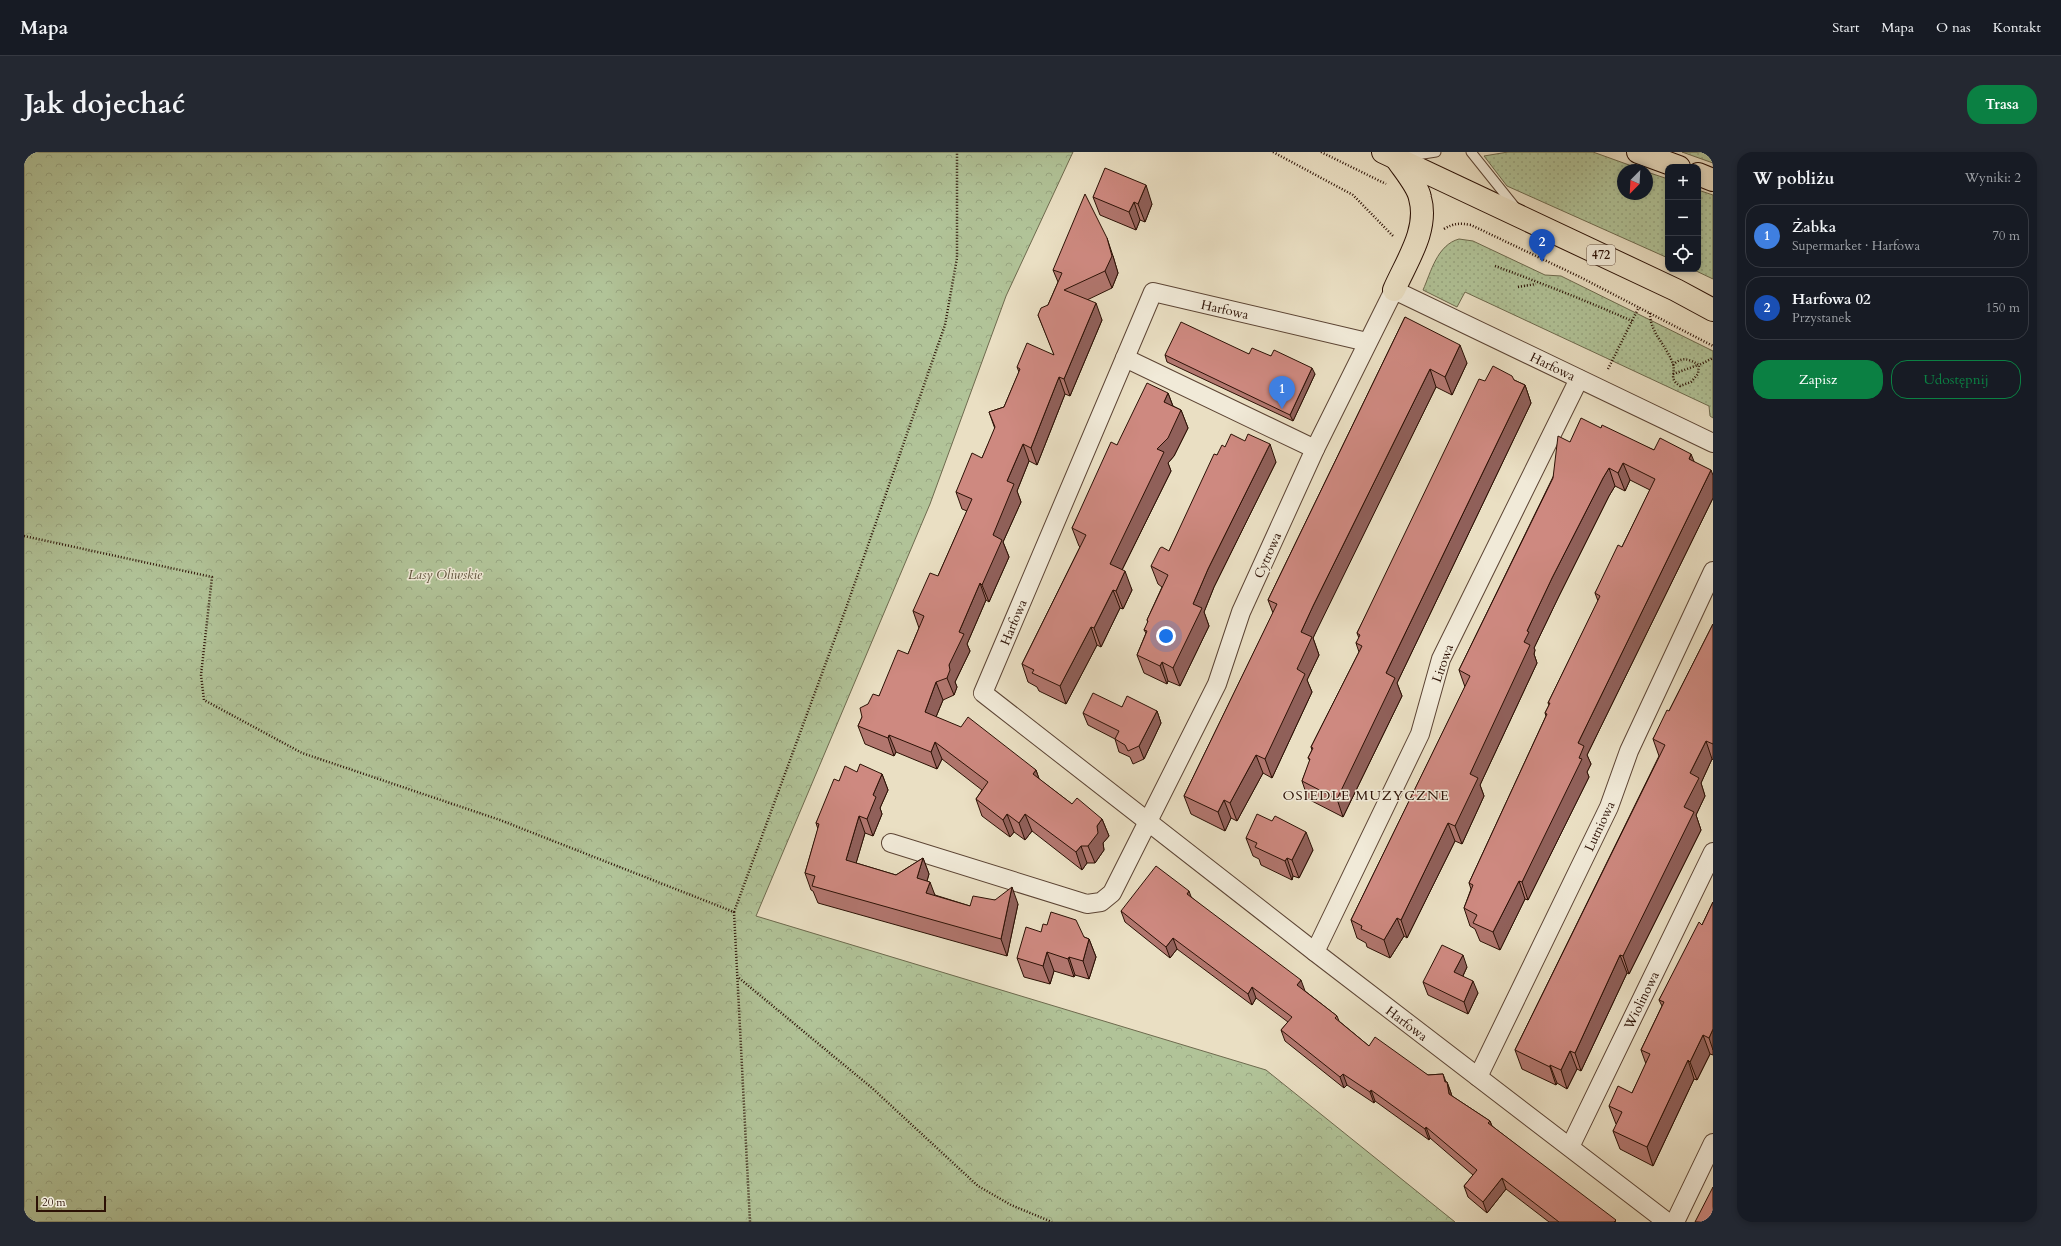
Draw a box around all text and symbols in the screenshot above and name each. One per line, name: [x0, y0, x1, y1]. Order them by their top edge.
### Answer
text: Mapa: [20, 15, 68, 41]
text: Start: [1832, 18, 1859, 37]
text: Mapa: [1881, 18, 1914, 37]
text: O nas: [1936, 18, 1971, 37]
text: Kontakt: [1993, 18, 2041, 37]
text: Jak dojechać: [24, 85, 185, 123]
button: Trasa: [1967, 85, 2037, 124]
north arrow: [1617, 164, 1653, 200]
map controls: [1665, 164, 1701, 272]
button: +: [1665, 164, 1701, 200]
text: W pobliżu: [1753, 167, 1834, 190]
text: Wyniki: 2: [1965, 169, 2021, 187]
button: −: [1665, 200, 1701, 236]
text: Żabka: [1792, 217, 1836, 237]
text: 1: [1764, 227, 1770, 245]
text: 70 m: [1992, 227, 2020, 245]
pin: 2: [1529, 229, 1555, 262]
button: locate: [1665, 236, 1701, 272]
text: Supermarket · Harfowa: [1792, 237, 1920, 255]
road number: 472: [1587, 245, 1615, 265]
text: Harfowa 02: [1792, 289, 1871, 309]
street label: Harfowa: [1199, 296, 1251, 324]
text: 2: [1764, 299, 1770, 317]
text: 150 m: [1986, 299, 2020, 317]
text: Przystanek: [1792, 309, 1851, 327]
street label: Harfowa: [1527, 348, 1579, 386]
button: Zapisz: [1753, 360, 1883, 399]
button: Udostępnij: [1891, 360, 2021, 399]
pin: 1: [1269, 376, 1295, 409]
street label: Cytrowa: [1250, 529, 1286, 581]
park label: Lasy Oliwskie: [408, 566, 483, 584]
street label: Harfowa: [996, 596, 1032, 648]
your location: [1156, 626, 1176, 646]
street label: Lirowa: [1428, 641, 1458, 685]
district label: OSIEDLE MUZYCZNE: [1282, 786, 1450, 805]
street label: Lutniowa: [1581, 798, 1619, 854]
street label: Wiolinowa: [1620, 968, 1664, 1033]
street label: Harfowa: [1382, 1002, 1431, 1046]
scale bar: [36, 1194, 106, 1213]
text: 20 m: [42, 1195, 66, 1210]

